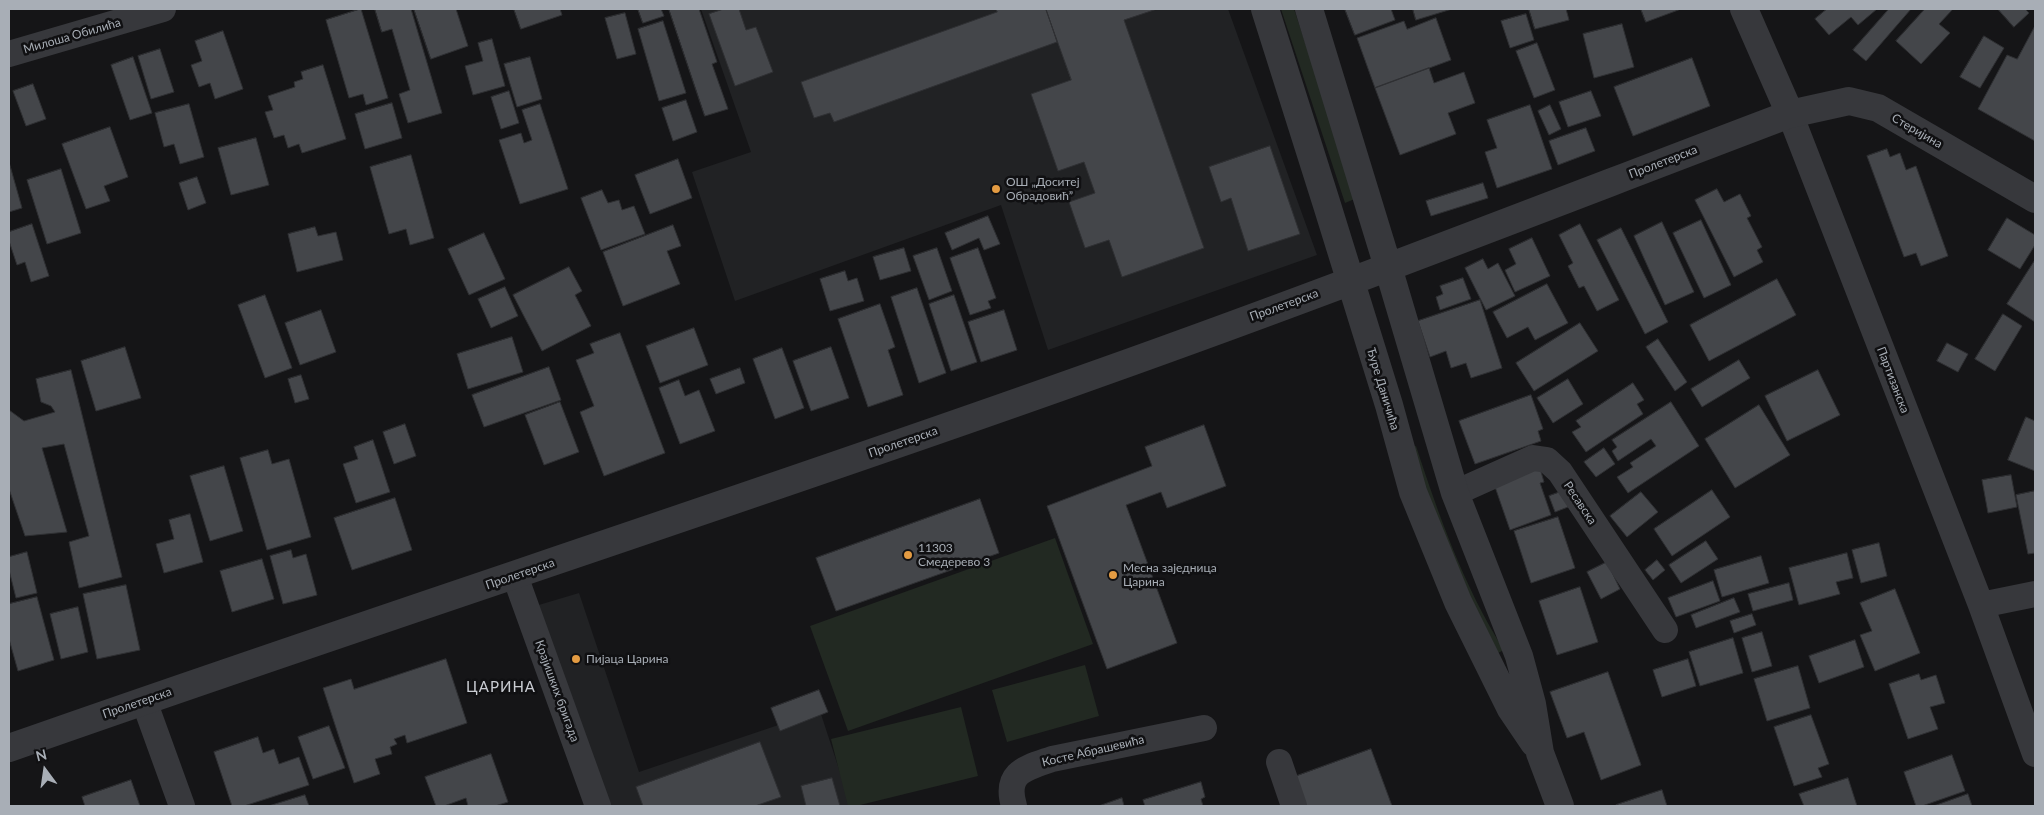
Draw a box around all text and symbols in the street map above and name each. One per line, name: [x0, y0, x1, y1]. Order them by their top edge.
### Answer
street label: Милоша Обилића: [22, 15, 122, 57]
street label: Стеријина: [1889, 111, 1945, 151]
street label: Пролетерска: [1627, 142, 1699, 182]
place label: ОШ „Доситеј Обрадовић”: [1006, 175, 1080, 203]
marker: ОШ „Доситеј Обрадовић”: [990, 183, 1002, 195]
street label: Пролетерска: [1248, 286, 1320, 324]
street label: Партизанска: [1874, 345, 1912, 415]
street label: Ђуре Даничића: [1364, 346, 1402, 432]
street label: Пролетерска: [867, 423, 939, 461]
street label: Ресавска: [1560, 479, 1600, 527]
place label: 11303 Смедерево 3: [918, 541, 990, 569]
marker: 11303 Смедерево 3: [902, 549, 914, 561]
street label: Пролетерска: [484, 555, 556, 593]
place label: Месна заједница Царина: [1123, 561, 1217, 589]
marker: Месна заједница Царина: [1107, 569, 1119, 581]
street label: Крајишких бригада: [532, 638, 582, 744]
place label: Пијаца Царина: [586, 652, 668, 666]
marker: Пијаца Царина: [570, 653, 582, 665]
district label: ЦАРИНА: [465, 678, 537, 696]
street label: Пролетерска: [101, 684, 173, 722]
street label: Косте Абрашевића: [1040, 732, 1146, 770]
north arrow: [20, 745, 70, 795]
text: N: [34, 745, 49, 765]

